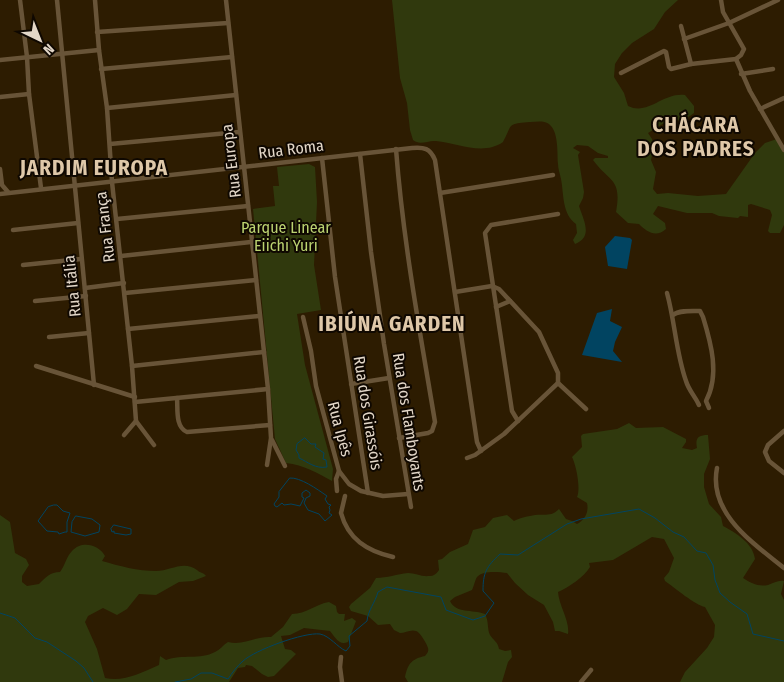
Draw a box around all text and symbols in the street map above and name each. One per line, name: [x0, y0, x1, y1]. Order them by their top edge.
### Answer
north arrow: [15, 15, 65, 65]
text: N: [40, 40, 57, 58]
district label: CHÁCARA DOS PADRES: [637, 111, 755, 162]
street label: Rua Europa: [217, 123, 245, 199]
street label: Rua Roma: [257, 136, 325, 162]
district label: JARDIM EUROPA: [19, 155, 168, 181]
street label: Rua França: [91, 190, 119, 263]
park label: Parque Linear Eiichi Yuri: [241, 218, 331, 255]
street label: Rua Itália: [59, 254, 85, 318]
district label: IBIÚNA GARDEN: [318, 310, 466, 337]
street label: Rua dos Flamboyants: [389, 352, 429, 493]
street label: Rua dos Girassóis: [350, 355, 386, 471]
street label: Rua Ipês: [324, 399, 356, 459]

